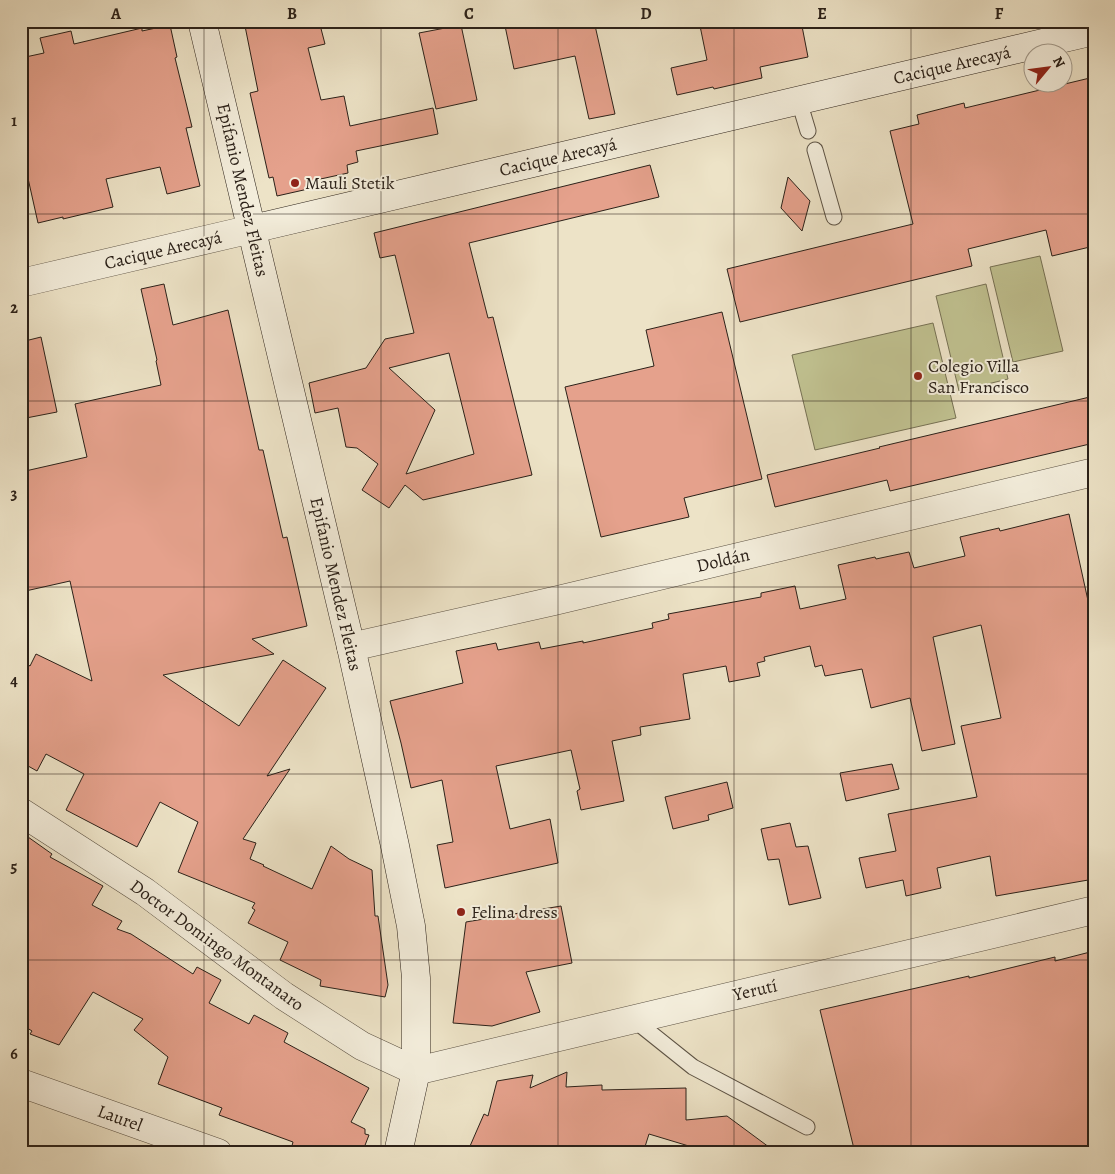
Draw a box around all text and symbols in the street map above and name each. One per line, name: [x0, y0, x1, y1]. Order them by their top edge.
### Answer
text: A: [110, 3, 122, 25]
text: B: [287, 3, 297, 25]
text: C: [464, 3, 474, 25]
text: D: [640, 3, 652, 25]
text: E: [817, 3, 827, 25]
text: F: [995, 3, 1004, 25]
street label: Cacique Arecayá: [891, 40, 1014, 90]
north arrow: [1022, 42, 1072, 92]
text: N: [1048, 53, 1070, 71]
street label: Epifanio Mendez Fleitas: [211, 101, 275, 279]
text: 1: [11, 110, 17, 132]
street label: Cacique Arecayá: [497, 132, 620, 182]
place label: Mauli Stetik: [305, 171, 395, 195]
marker: Mauli Stetik: [289, 177, 301, 189]
street label: Cacique Arecayá: [102, 225, 225, 275]
text: 2: [10, 297, 18, 319]
place label: Colegio Villa San Francisco: [928, 354, 1029, 399]
marker: Colegio Villa San Francisco: [912, 370, 924, 382]
text: 3: [11, 483, 18, 505]
street label: Epifanio Mendez Fleitas: [304, 495, 368, 673]
street label: Doldán: [694, 542, 752, 578]
text: 4: [10, 670, 18, 692]
text: 5: [11, 856, 18, 878]
street label: Doctor Domingo Montanaro: [125, 874, 309, 1016]
place label: Felina dress: [471, 900, 558, 924]
marker: Felina dress: [455, 906, 467, 918]
street label: Yerutí: [730, 973, 779, 1007]
text: 6: [10, 1043, 18, 1065]
street label: Laurel: [94, 1099, 146, 1137]

